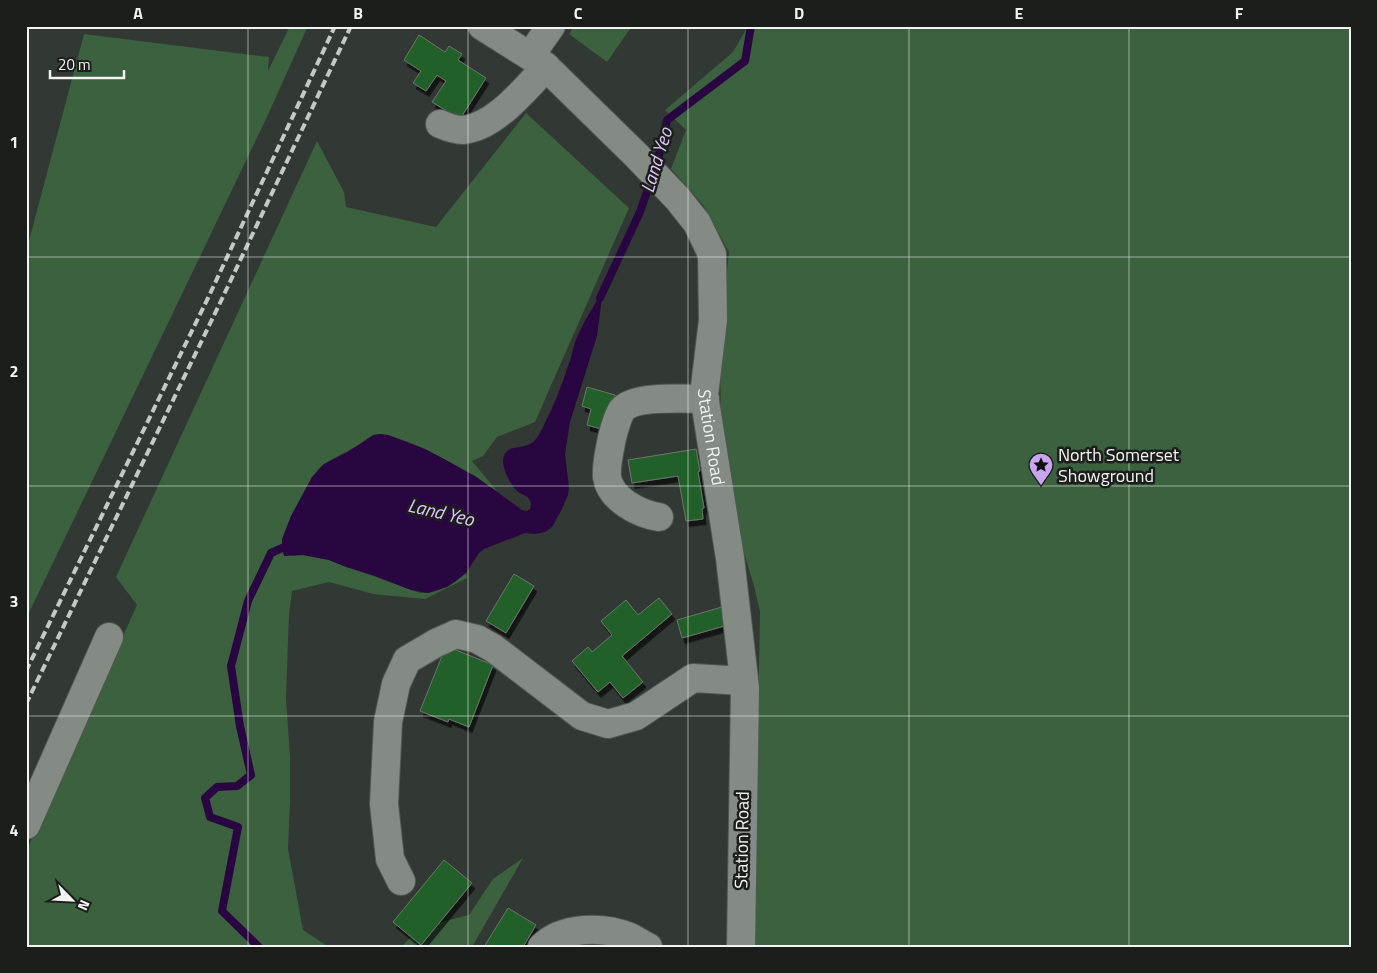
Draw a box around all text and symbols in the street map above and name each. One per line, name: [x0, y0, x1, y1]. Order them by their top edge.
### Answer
text: A: [133, 1, 143, 25]
text: B: [353, 1, 363, 25]
text: C: [574, 1, 583, 25]
text: D: [794, 1, 804, 25]
text: E: [1015, 1, 1024, 25]
text: F: [1235, 1, 1244, 25]
scale bar: [50, 48, 124, 80]
text: 20 m: [58, 53, 91, 76]
water label: Land Yeo: [632, 123, 679, 196]
text: 1: [10, 130, 18, 154]
text: 2: [10, 359, 18, 383]
street label: Station Road: [691, 387, 732, 487]
place label: North Somerset Showground: [1058, 441, 1180, 489]
place icon: North Somerset Showground: [1028, 452, 1054, 486]
water label: Land Yeo: [405, 490, 478, 533]
text: 3: [10, 589, 18, 613]
street label: Station Road: [727, 791, 756, 889]
text: 4: [10, 818, 19, 842]
north arrow: [48, 876, 98, 926]
text: N: [73, 897, 96, 914]

